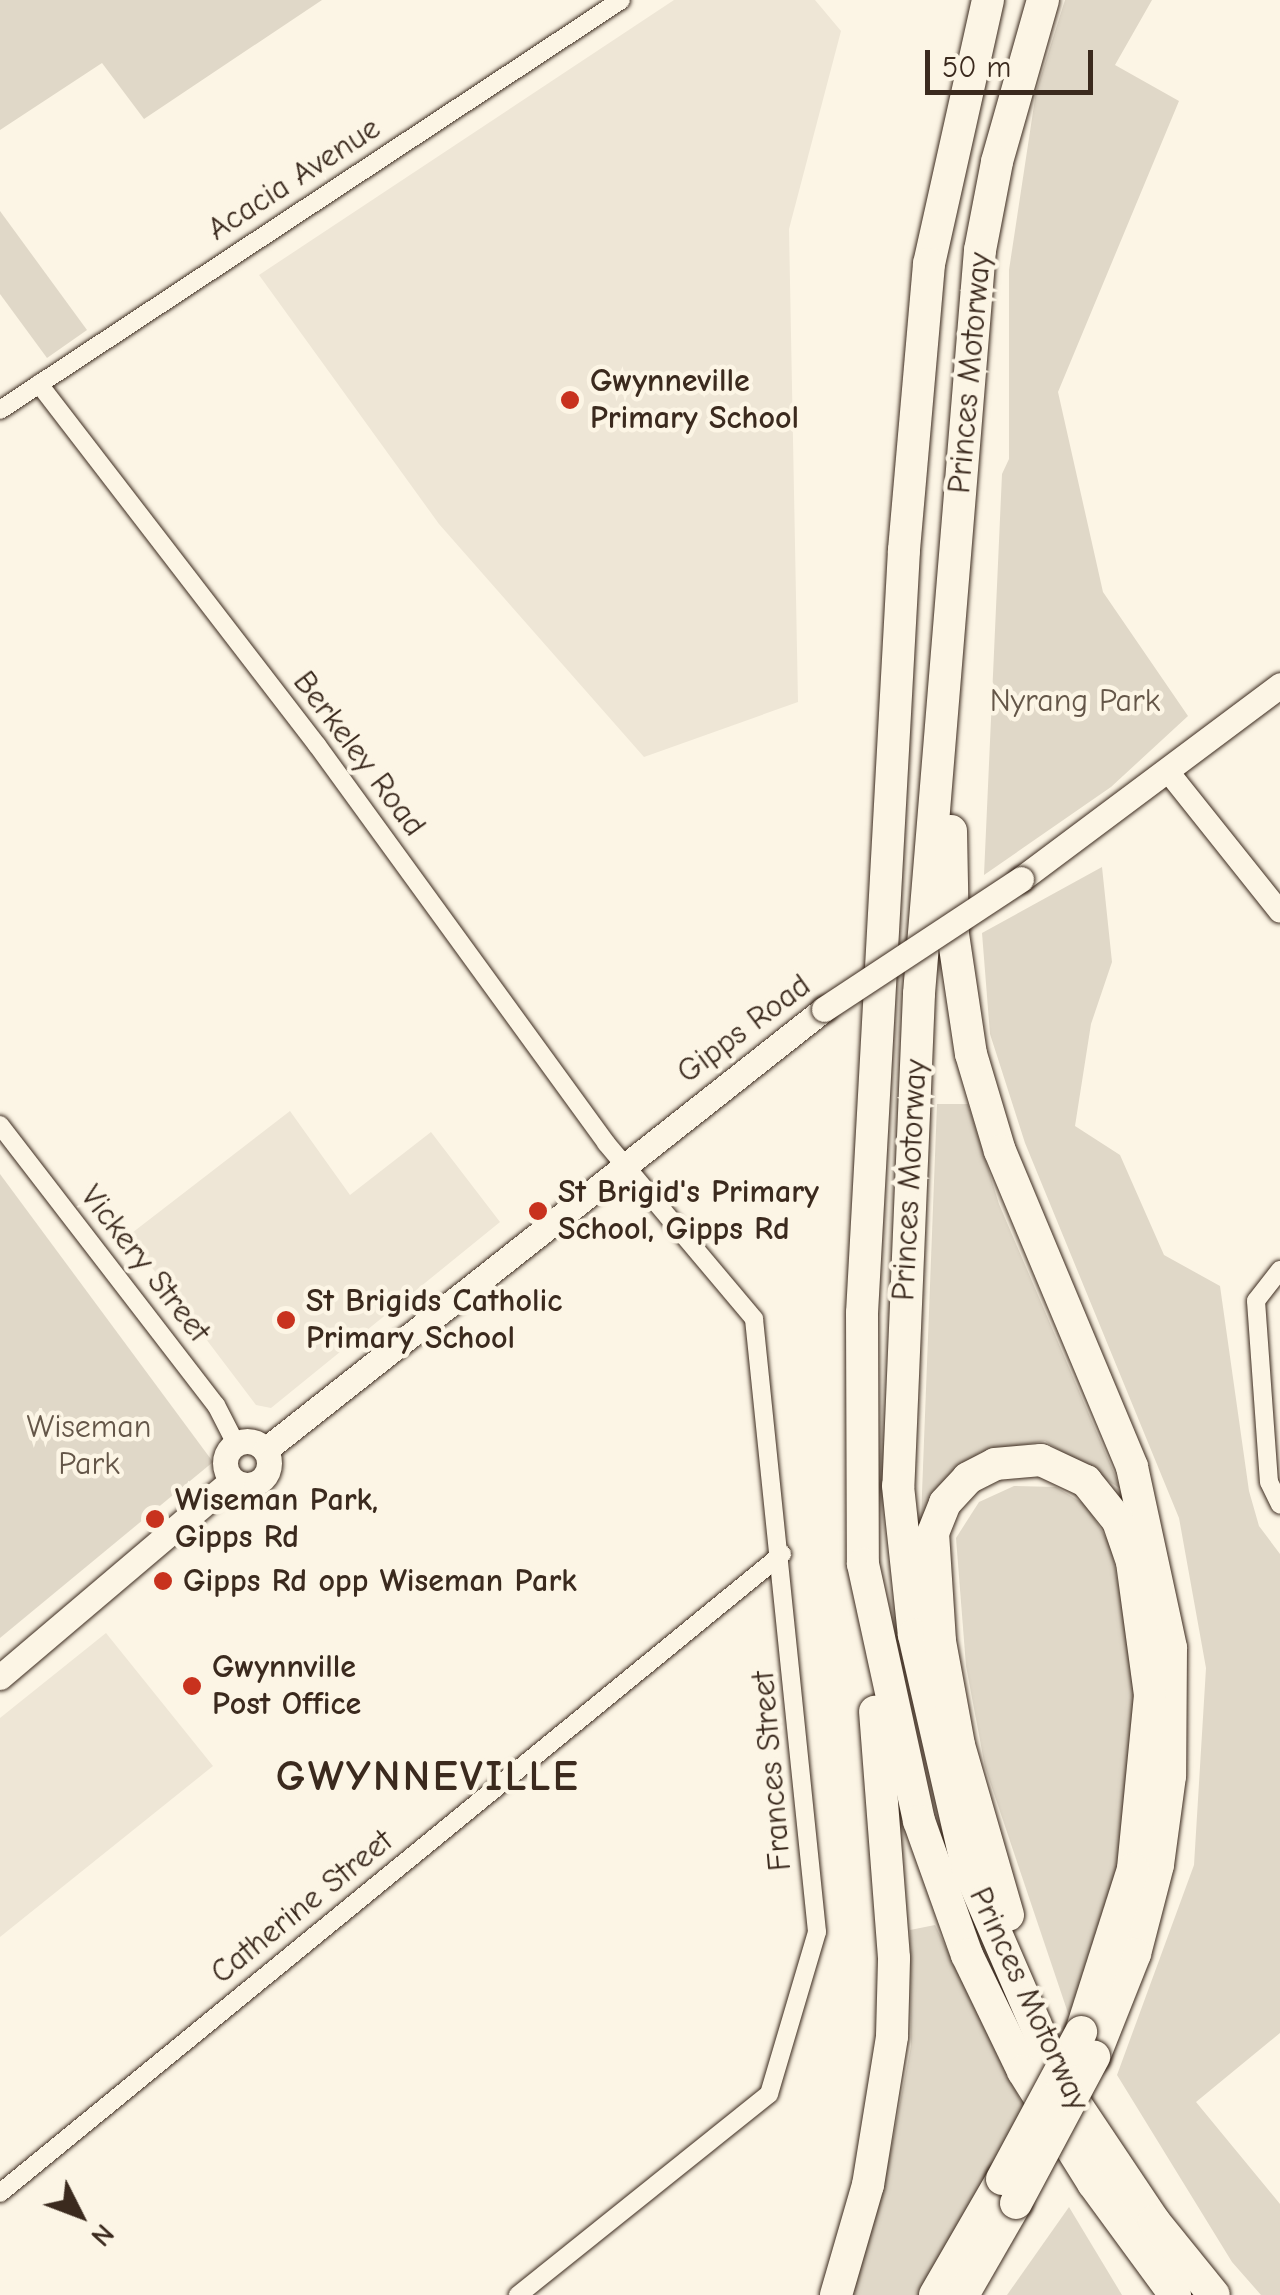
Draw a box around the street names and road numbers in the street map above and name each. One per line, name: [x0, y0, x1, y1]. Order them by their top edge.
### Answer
street label: Acacia Avenue: [201, 109, 387, 249]
street label: Princes Motorway: [940, 251, 1000, 495]
street label: Berkeley Road: [285, 664, 433, 844]
street label: Gipps Road: [670, 966, 818, 1092]
street label: Princes Motorway: [885, 1058, 935, 1302]
street label: Vickery Street: [72, 1178, 218, 1350]
street label: Frances Street: [744, 1670, 800, 1872]
street label: Catherine Street: [203, 1822, 401, 1992]
street label: Princes Motorway: [961, 1881, 1097, 2117]

